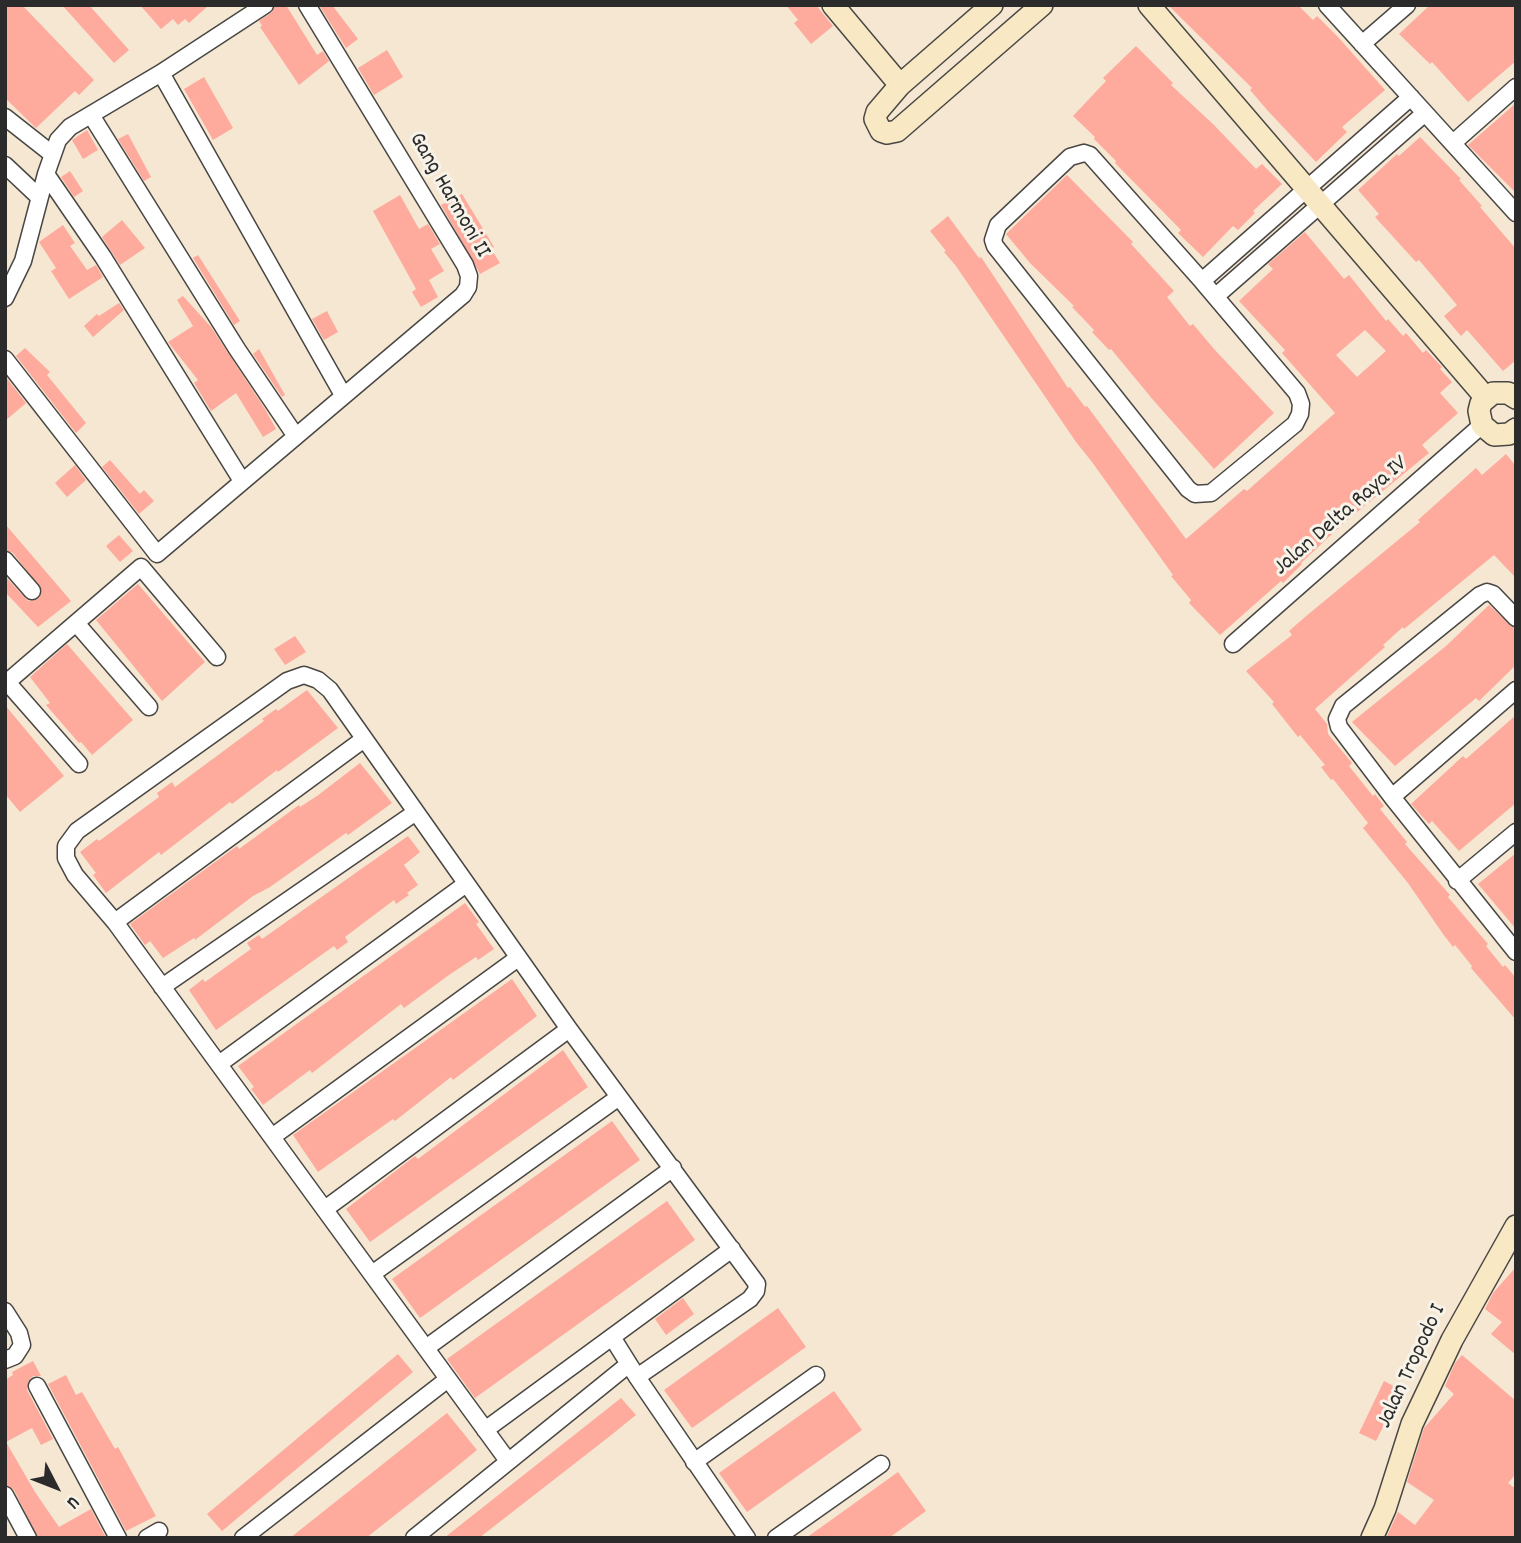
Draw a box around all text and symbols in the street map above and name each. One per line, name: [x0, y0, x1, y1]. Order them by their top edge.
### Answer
street label: Gang Harmoni II: [401, 129, 495, 263]
street label: Jalan Delta Raya IV: [1269, 451, 1415, 583]
street label: Jalan Tropodo I: [1372, 1301, 1454, 1433]
north arrow: [21, 1452, 91, 1522]
text: U: [59, 1489, 85, 1514]

